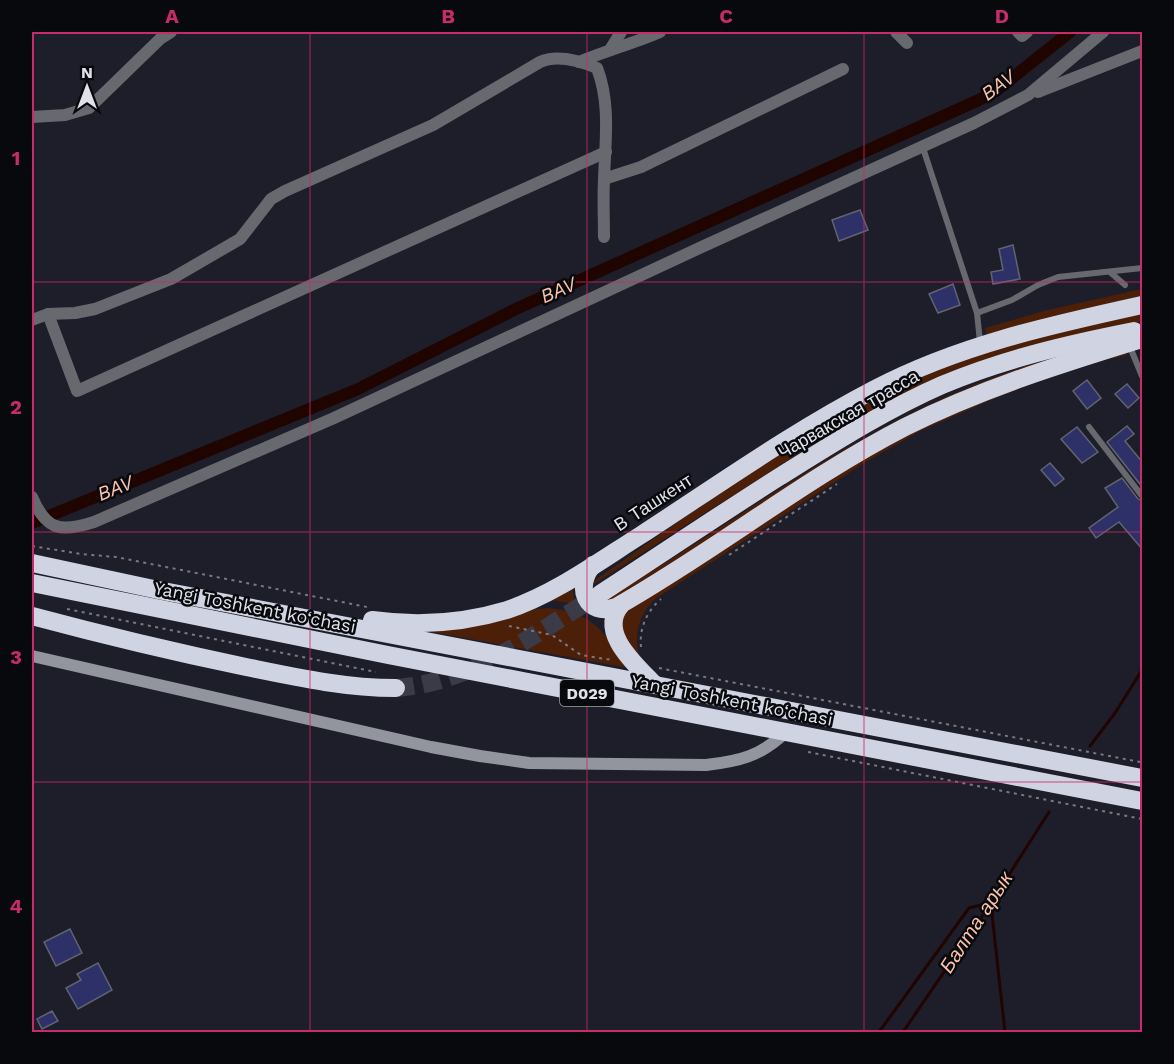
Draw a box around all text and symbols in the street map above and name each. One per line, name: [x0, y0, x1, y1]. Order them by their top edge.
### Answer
text: A: [165, 4, 179, 28]
text: B: [441, 4, 455, 28]
text: C: [719, 4, 733, 28]
text: D: [995, 4, 1009, 28]
north arrow: [57, 57, 117, 117]
text: N: [81, 63, 93, 82]
water label: BAV: [976, 64, 1021, 106]
text: 1: [12, 146, 20, 170]
water label: BAV: [536, 271, 581, 308]
street label: Чарвакская трасса: [774, 365, 923, 463]
text: 2: [10, 395, 22, 419]
water label: BAV: [93, 469, 138, 506]
street label: В Ташкент: [610, 469, 696, 535]
street label: Yangi Toshkent ko‘chasi: [152, 577, 358, 637]
text: 3: [10, 645, 22, 669]
street label: Yangi Toshkent ko‘chasi: [629, 670, 835, 730]
road number: D029: [560, 680, 614, 706]
water label: Балта арык: [934, 866, 1018, 977]
text: 4: [10, 894, 23, 918]

